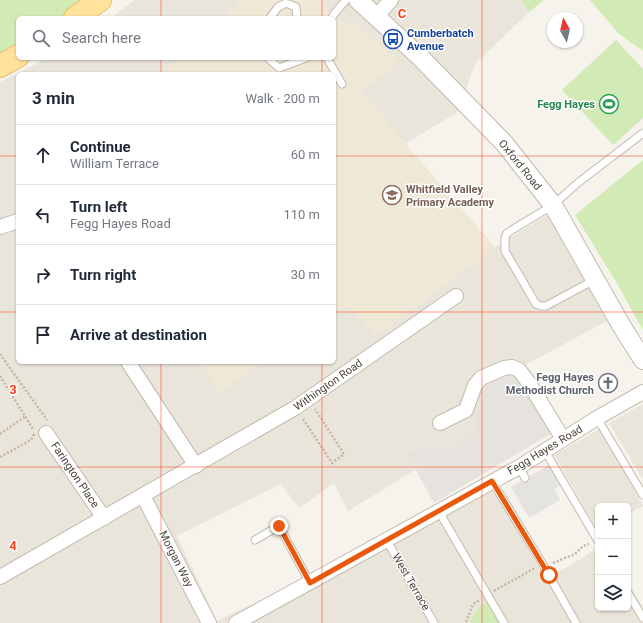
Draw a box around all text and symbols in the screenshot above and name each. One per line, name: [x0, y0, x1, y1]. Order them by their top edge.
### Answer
text: C: [398, 6, 407, 21]
north arrow: [547, 12, 583, 48]
search box: [16, 16, 336, 60]
icon: search: [30, 27, 52, 49]
place label: Cumberbatch Avenue: [407, 27, 474, 53]
bus stop icon: Cumberbatch Avenue: [382, 28, 404, 50]
text: Search here: [62, 29, 141, 47]
text: 3 min: [32, 88, 75, 108]
text: Walk · 200 m: [245, 91, 320, 106]
sports icon: Fegg Hayes: [598, 93, 620, 115]
place label: Fegg Hayes: [537, 98, 595, 111]
street label: Oxford Road: [496, 137, 544, 193]
text: Continue: [70, 138, 131, 156]
icon: ahead: [32, 144, 54, 166]
text: 60 m: [291, 147, 320, 162]
text: William Terrace: [70, 156, 159, 171]
place label: Whitfield Valley Primary Academy: [406, 183, 495, 209]
school or university icon: Whitfield Valley Primary Academy: [381, 184, 403, 206]
text: Turn left: [70, 198, 127, 216]
icon: left: [32, 204, 54, 226]
text: 110 m: [283, 207, 320, 222]
text: Fegg Hayes Road: [70, 216, 171, 231]
icon: right: [32, 264, 54, 286]
text: Turn right: [70, 266, 136, 284]
text: 30 m: [291, 267, 320, 282]
icon: arrive: [32, 324, 54, 346]
text: Arrive at destination: [70, 326, 207, 344]
street label: Withington Road: [291, 356, 365, 414]
place label: Fegg Hayes Methodist Church: [506, 371, 594, 397]
church icon: Fegg Hayes Methodist Church: [597, 372, 619, 394]
text: 3: [9, 382, 17, 397]
street label: Fegg Hayes Road: [505, 422, 585, 478]
street label: Farington Place: [48, 440, 102, 510]
map controls: [595, 503, 631, 611]
button: +: [595, 503, 631, 539]
route end: [270, 517, 288, 535]
street label: Morgan Way: [156, 529, 196, 590]
text: 4: [9, 538, 17, 553]
button: −: [595, 539, 631, 575]
street label: West Terrace: [389, 551, 433, 613]
route start: [540, 566, 558, 584]
button: layers: [595, 575, 631, 611]

